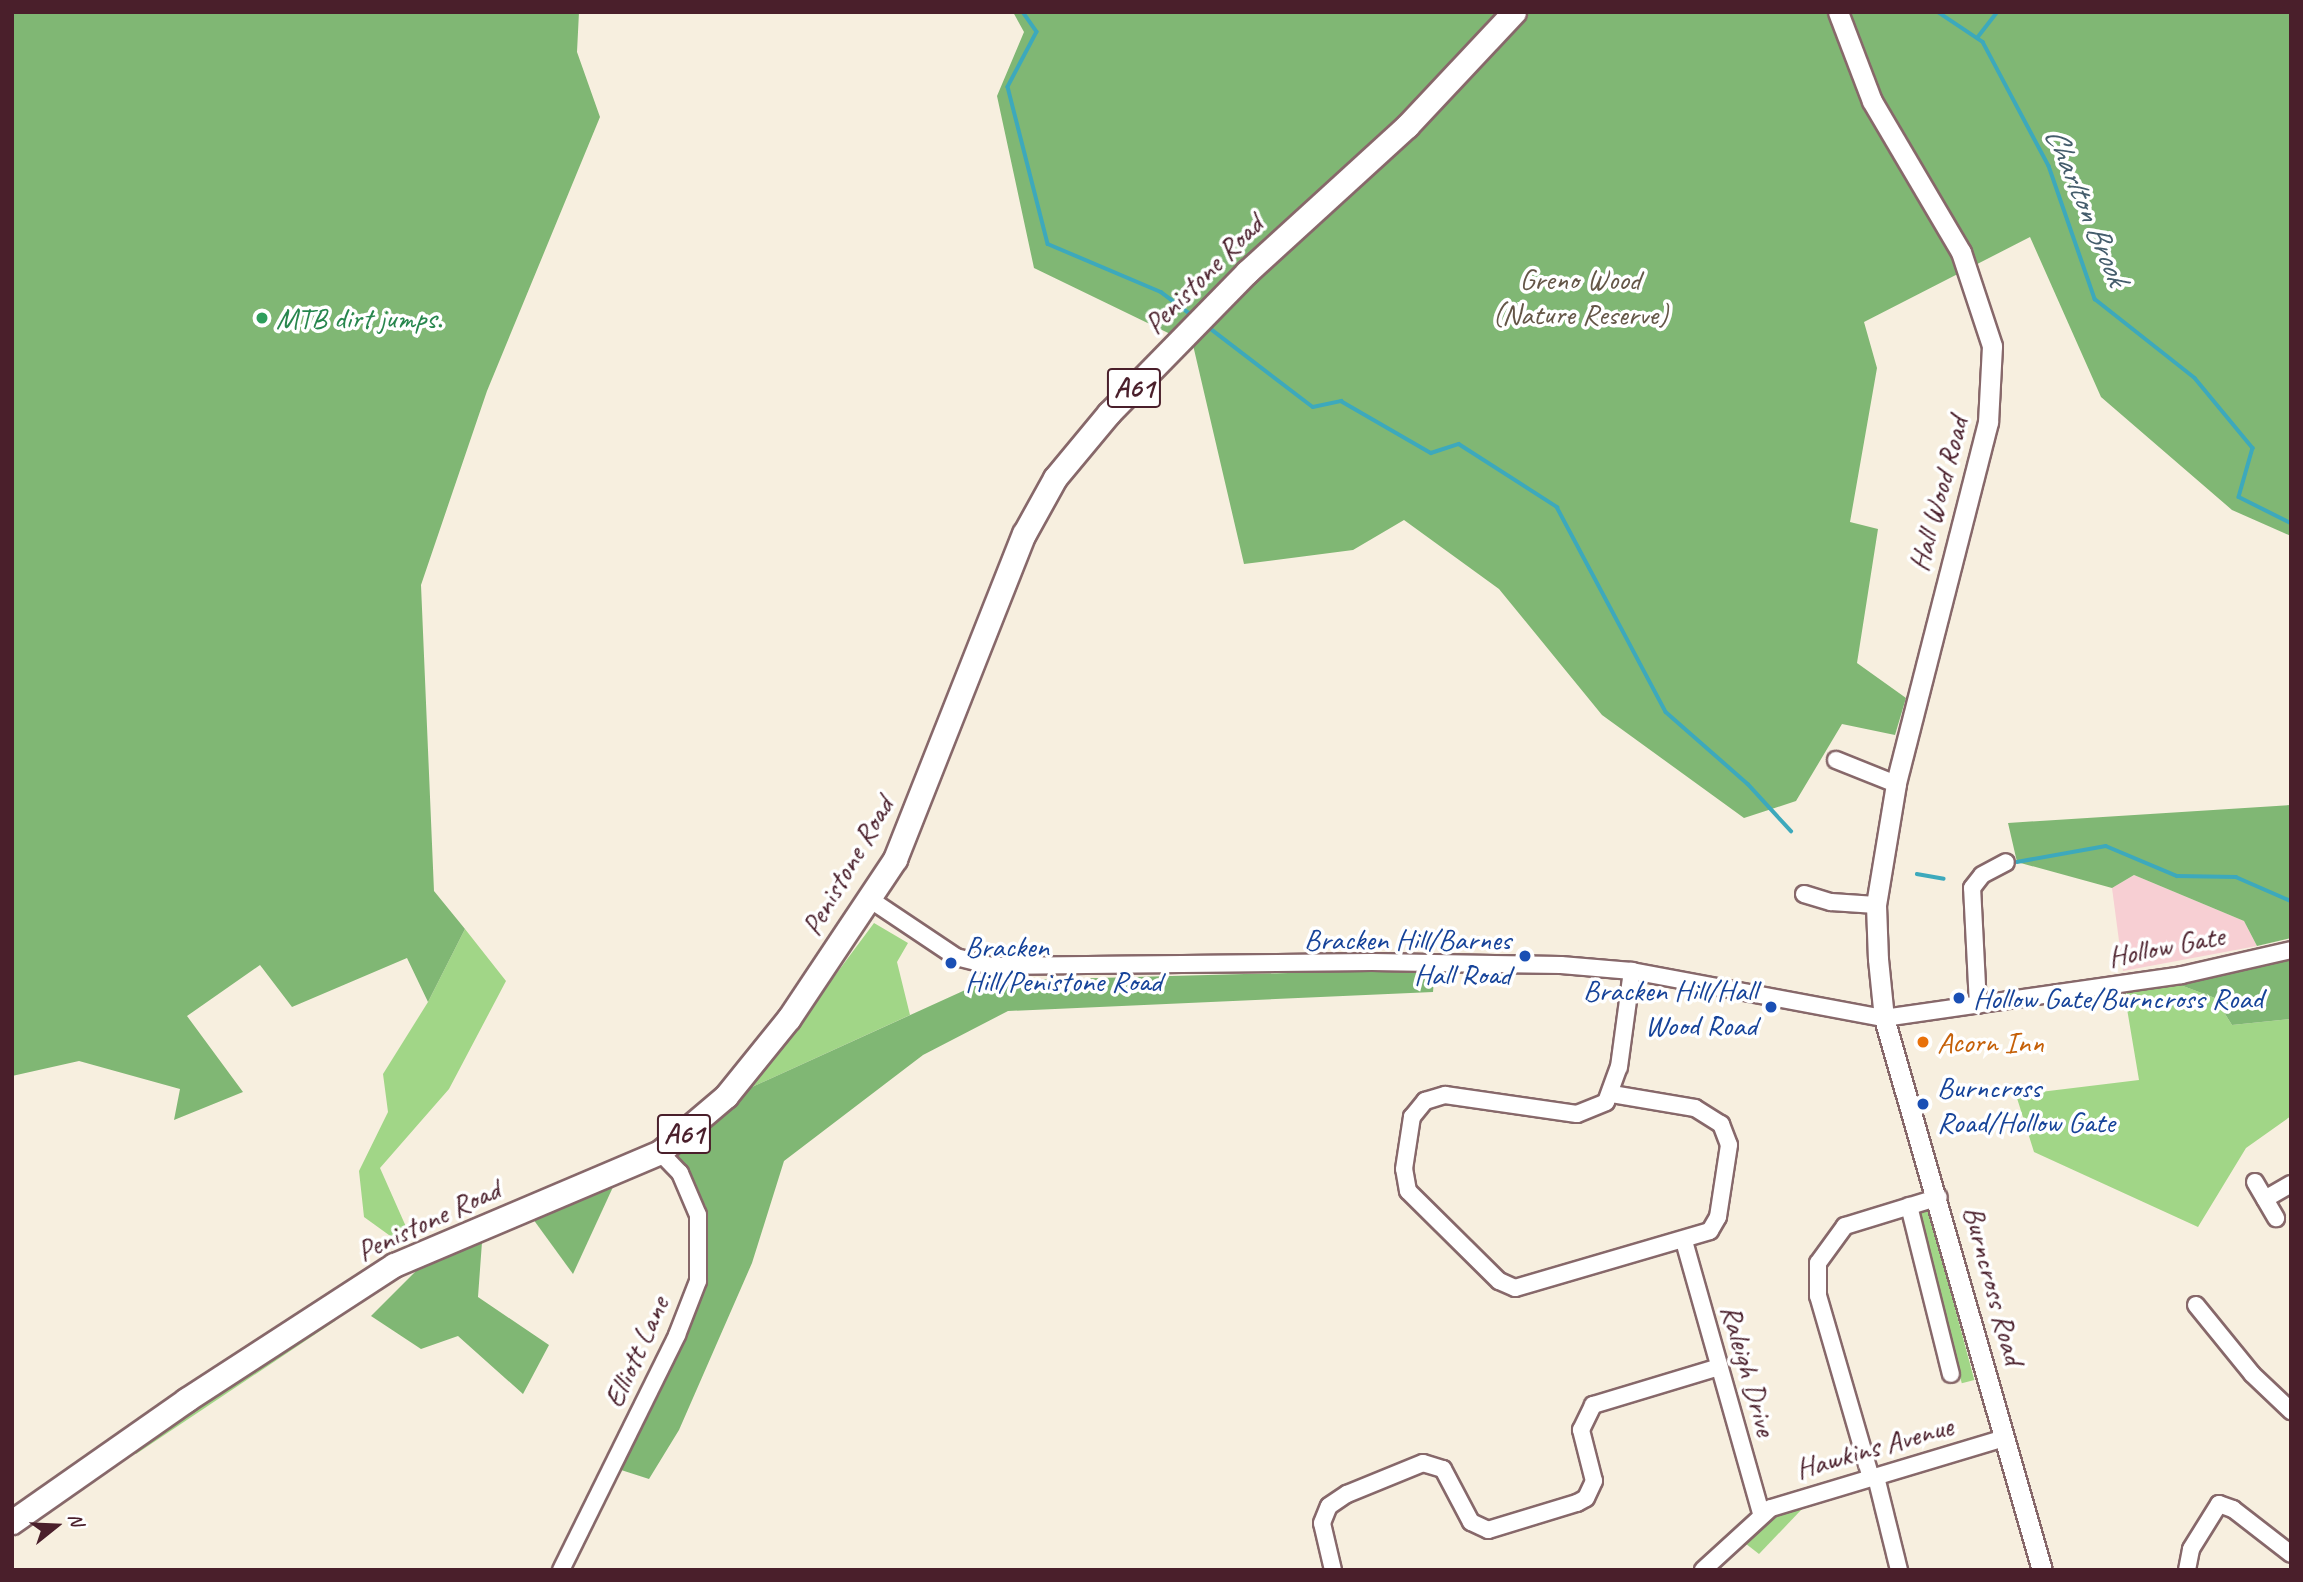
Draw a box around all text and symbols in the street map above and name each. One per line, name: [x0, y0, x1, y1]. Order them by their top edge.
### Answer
water label: Charlton Brook: [2036, 121, 2136, 291]
street label: Penistone Road: [1136, 207, 1270, 341]
park label: Greno Wood (Nature Reserve): [1492, 261, 1668, 332]
place label: MTB dirt jumps.: [276, 300, 442, 336]
marker: MTB dirt jumps.: [254, 310, 270, 326]
road number: A61: [1106, 364, 1162, 412]
street label: Hall Wood Road: [1900, 412, 1976, 576]
street label: Penistone Road: [793, 790, 901, 942]
street label: Hollow Gate: [2104, 917, 2228, 975]
place label: Bracken Hill/Barnes Hall Road: [1304, 921, 1511, 992]
place label: Bracken Hill/Penistone Road: [965, 928, 1161, 998]
marker: Bracken Hill/Barnes Hall Road: [1517, 948, 1533, 964]
marker: Bracken Hill/Penistone Road: [943, 955, 959, 971]
place label: Bracken Hill/Hall Wood Road: [1583, 972, 1757, 1042]
place label: Hollow Gate/Burncross Road: [1973, 980, 2263, 1016]
marker: Hollow Gate/Burncross Road: [1951, 990, 1967, 1006]
marker: Bracken Hill/Hall Wood Road: [1763, 999, 1779, 1015]
place label: Acorn Inn: [1937, 1024, 2044, 1060]
marker: Acorn Inn: [1915, 1034, 1931, 1050]
place label: Burncross Road/Hollow Gate: [1937, 1069, 2115, 1140]
marker: Burncross Road/Hollow Gate: [1915, 1096, 1931, 1112]
road number: A61: [656, 1110, 712, 1158]
street label: Penistone Road: [351, 1171, 505, 1269]
street label: Burncross Road: [1956, 1202, 2032, 1368]
street label: Elliott Lane: [595, 1291, 677, 1413]
street label: Raleigh Drive: [1713, 1300, 1785, 1440]
street label: Hawkins Avenue: [1791, 1407, 1957, 1487]
north arrow: [21, 1491, 91, 1561]
text: N: [63, 1510, 89, 1529]

